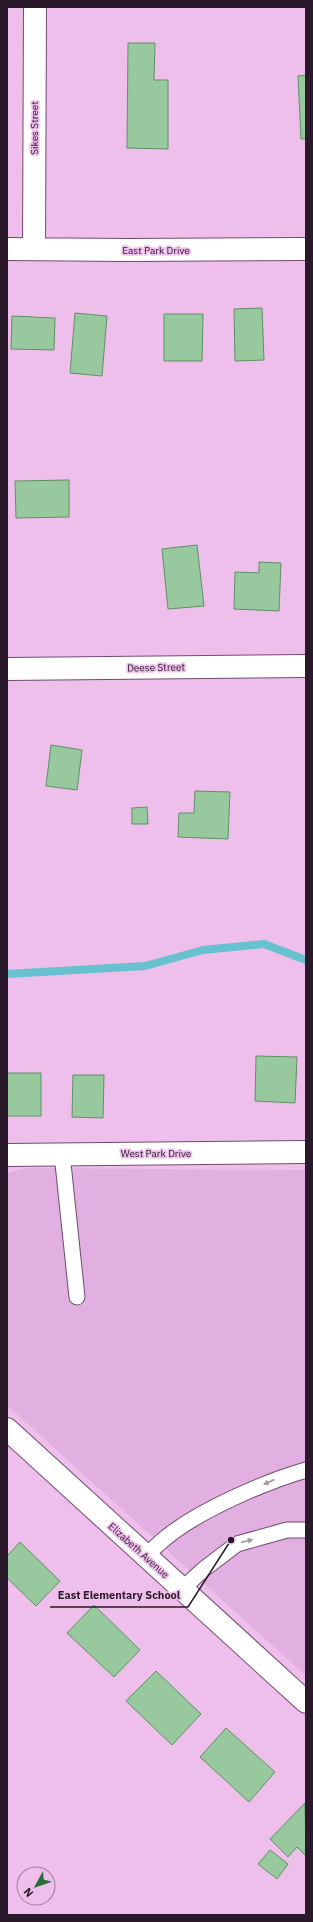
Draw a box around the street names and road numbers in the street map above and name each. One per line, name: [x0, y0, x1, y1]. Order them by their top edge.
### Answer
street label: Sikes Street: [28, 101, 41, 155]
street label: East Park Drive: [122, 244, 190, 257]
street label: Deese Street: [127, 660, 186, 675]
street label: West Park Drive: [121, 1147, 192, 1160]
street label: Elizabeth Avenue: [106, 1520, 172, 1581]

